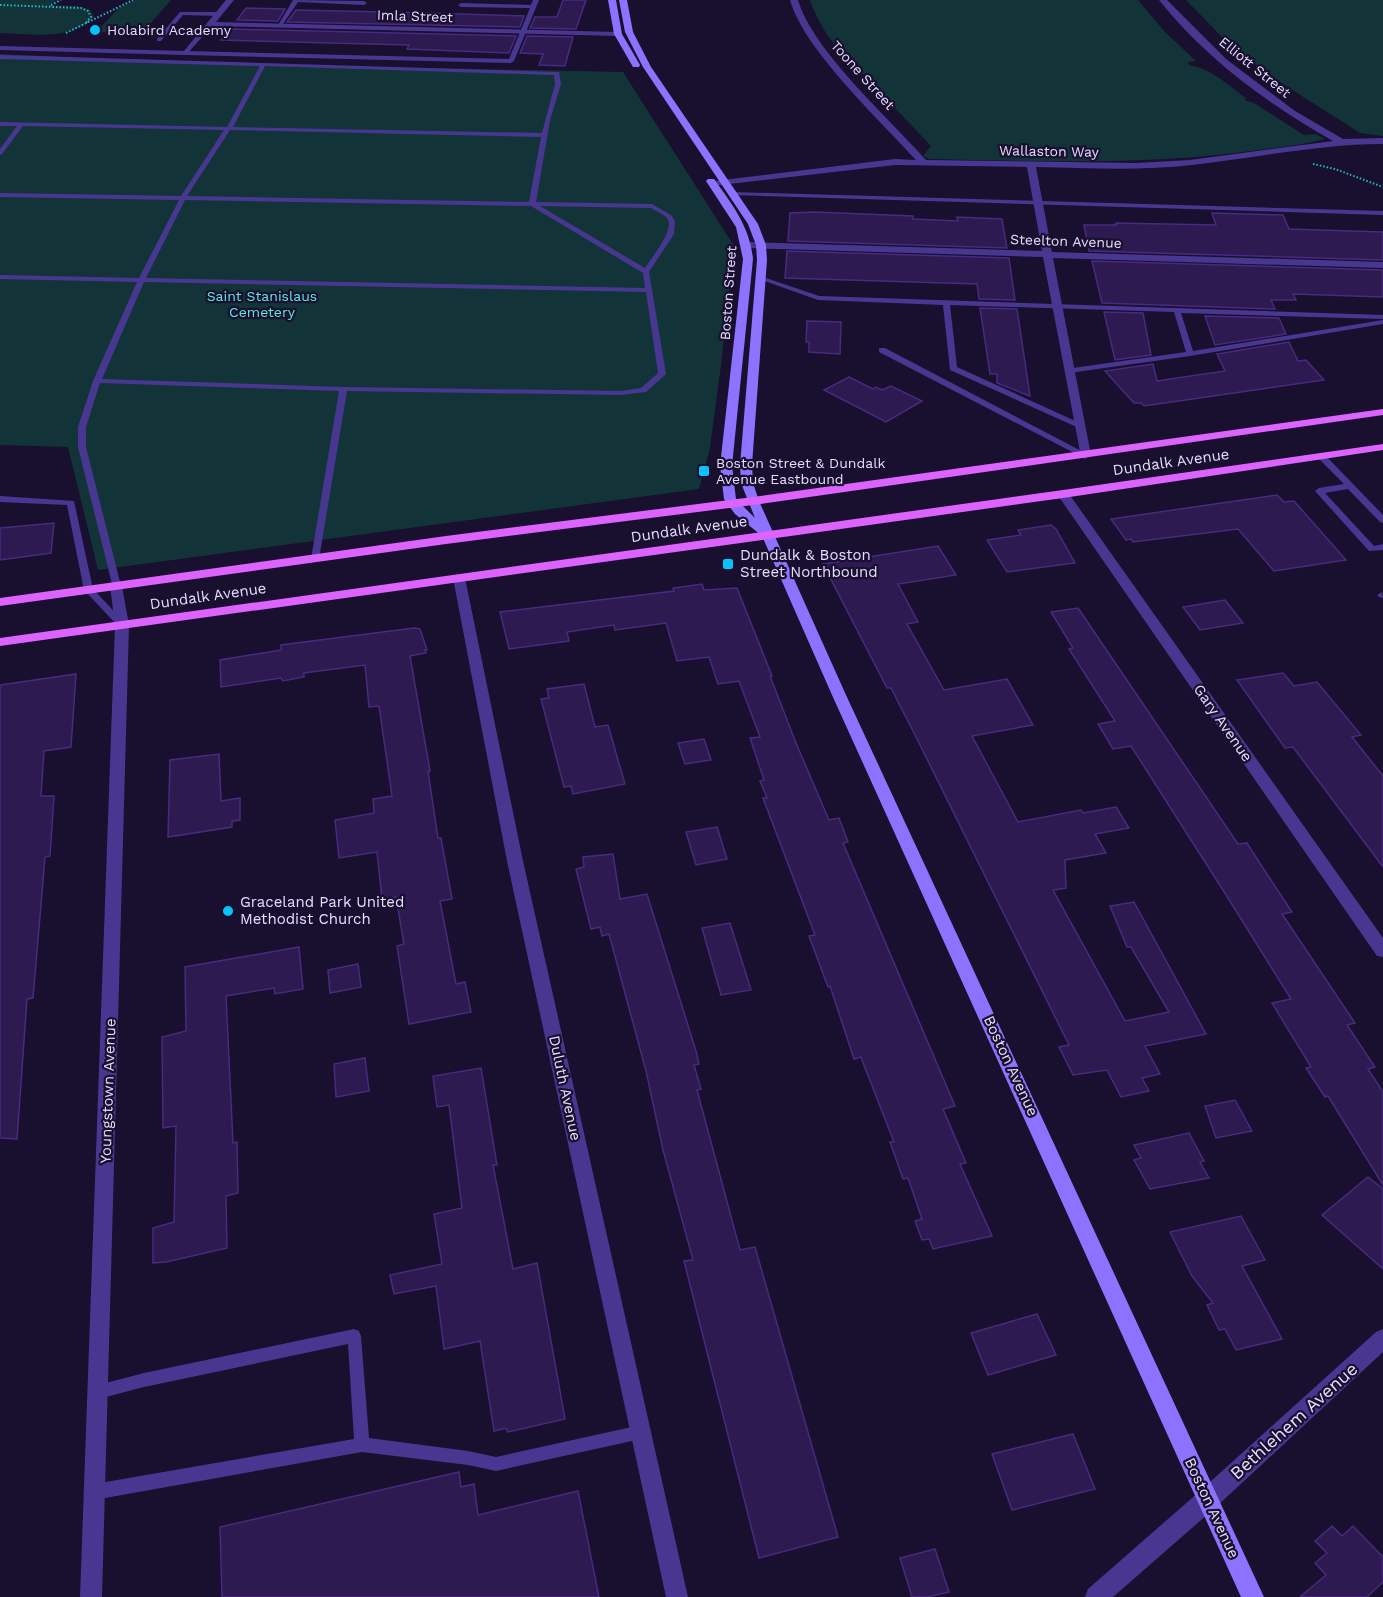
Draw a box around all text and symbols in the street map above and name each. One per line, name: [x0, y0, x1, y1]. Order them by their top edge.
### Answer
street label: Imla Street: [377, 7, 453, 25]
place label: Holabird Academy: [107, 22, 232, 38]
marker: Holabird Academy: [88, 23, 102, 37]
street label: Elliott Street: [1216, 33, 1294, 101]
street label: Toone Street: [828, 37, 898, 113]
street label: Wallaston Way: [999, 142, 1100, 160]
street label: Steelton Avenue: [1010, 231, 1122, 251]
street label: Boston Street: [717, 245, 739, 341]
park label: Saint Stanislaus Cemetery: [207, 288, 317, 320]
street label: Dundalk Avenue: [1112, 445, 1230, 479]
place label: Boston Street & Dundalk Avenue Eastbound: [716, 455, 885, 487]
marker: Boston Street & Dundalk Avenue Eastbound: [697, 464, 711, 478]
street label: Dundalk Avenue: [630, 512, 748, 546]
place label: Dundalk & Boston Street Northbound: [740, 546, 878, 581]
marker: Dundalk & Boston Street Northbound: [721, 557, 735, 571]
street label: Dundalk Avenue: [149, 579, 267, 613]
street label: Gary Avenue: [1190, 681, 1256, 765]
place label: Graceland Park United Methodist Church: [240, 893, 404, 928]
marker: Graceland Park United Methodist Church: [221, 904, 235, 918]
street label: Boston Avenue: [980, 1013, 1042, 1119]
street label: Youngstown Avenue: [96, 1018, 120, 1164]
street label: Duluth Avenue: [545, 1034, 585, 1142]
street label: Bethlehem Avenue: [1226, 1358, 1362, 1483]
street label: Boston Avenue: [1181, 1455, 1243, 1561]

